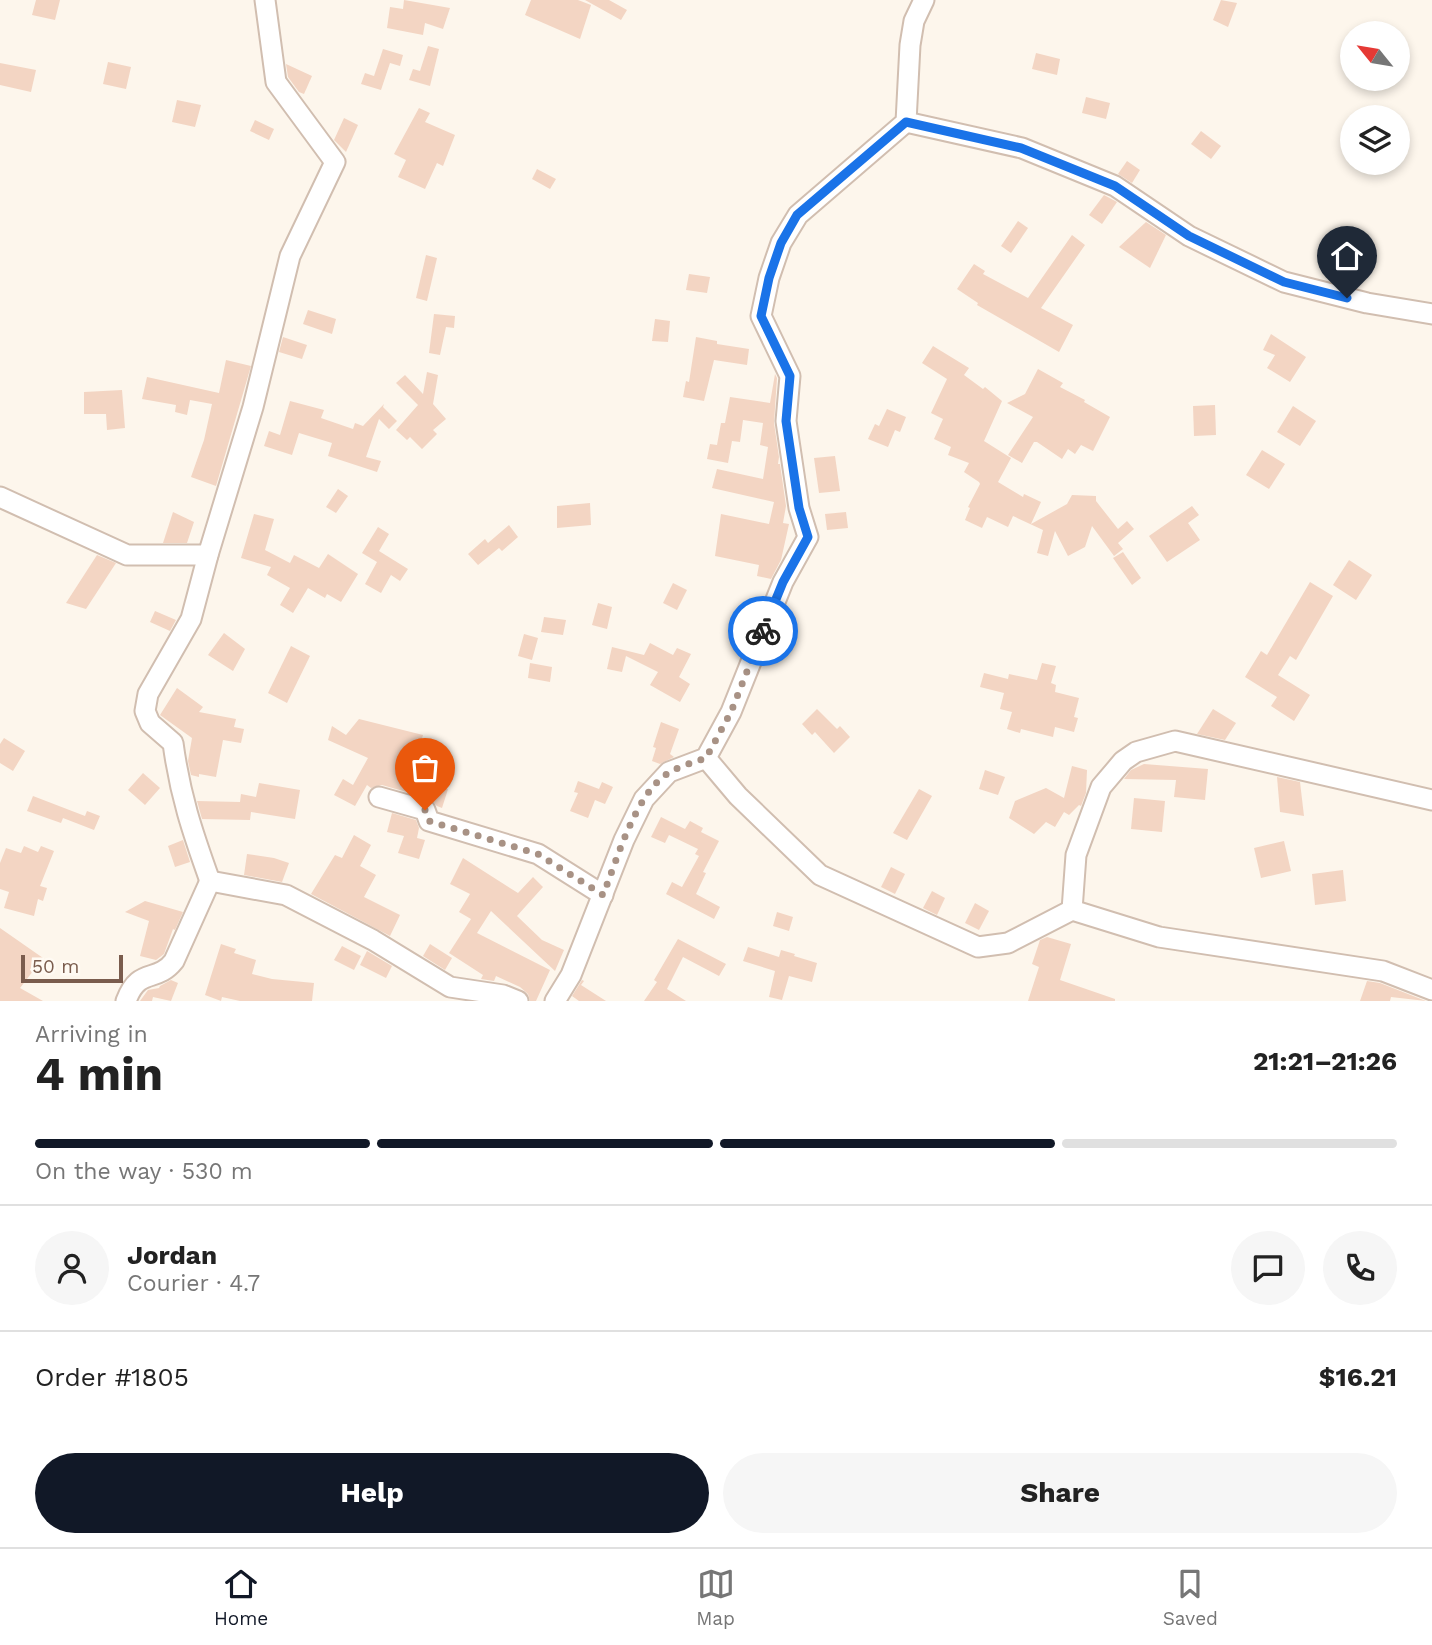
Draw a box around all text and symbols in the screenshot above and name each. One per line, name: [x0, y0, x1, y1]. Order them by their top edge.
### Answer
north arrow: [1340, 21, 1410, 91]
map controls: [1340, 21, 1410, 175]
button: layers: [1340, 105, 1410, 175]
pin: [1317, 226, 1377, 298]
icon: home: [1328, 237, 1366, 275]
courier: [728, 596, 798, 666]
icon: bike: [744, 612, 782, 650]
pin: [395, 738, 455, 810]
icon: bag: [406, 749, 444, 787]
scale bar: [21, 952, 122, 984]
text: 50 m: [32, 955, 79, 978]
text: Arriving in: [35, 1021, 148, 1048]
text: 21:21–21:26: [1253, 1046, 1397, 1076]
text: 4 min: [35, 1047, 163, 1101]
text: On the way · 530 m: [35, 1158, 253, 1185]
button: person: [35, 1231, 109, 1305]
button: chat: [1231, 1231, 1305, 1305]
button: phone: [1323, 1231, 1397, 1305]
text: Jordan: [127, 1240, 217, 1270]
text: Courier · 4.7: [127, 1270, 260, 1297]
text: Order #1805: [35, 1362, 189, 1392]
text: $16.21: [1319, 1362, 1397, 1392]
button: Help: [35, 1453, 709, 1533]
button: Share: [723, 1453, 1397, 1533]
tab: Home: [214, 1565, 268, 1630]
tab: Map: [696, 1565, 735, 1630]
tab: Saved: [1163, 1565, 1218, 1630]

